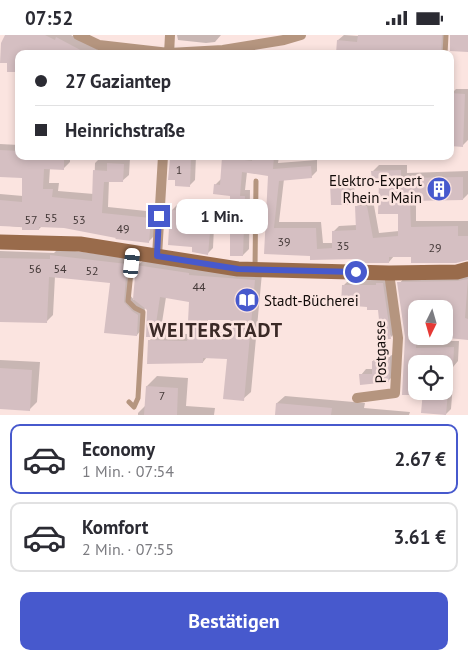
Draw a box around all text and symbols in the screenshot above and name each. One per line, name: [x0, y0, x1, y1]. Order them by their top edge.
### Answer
text: 07:52: [25, 6, 73, 30]
text: 27 Gaziantep: [65, 69, 171, 93]
text: Heinrichstraße: [65, 118, 185, 142]
house number: 1: [176, 162, 182, 177]
place label: Elektro-Expert Rhein - Main: [329, 171, 422, 207]
building icon: Elektro-Expert Rhein - Main: [426, 176, 452, 202]
callout: 1 Min.: [176, 199, 269, 233]
route end: [148, 205, 170, 227]
text: 1 Min.: [201, 206, 243, 226]
house number: 55: [44, 210, 58, 225]
house number: 57: [24, 212, 38, 227]
house number: 53: [72, 212, 86, 227]
house number: 49: [116, 221, 130, 236]
house number: 39: [277, 234, 291, 249]
house number: 35: [336, 238, 350, 253]
house number: 29: [428, 240, 442, 255]
car: [122, 247, 141, 279]
house number: 56: [28, 261, 42, 276]
house number: 54: [53, 261, 67, 276]
route start: [345, 261, 367, 283]
house number: 52: [85, 263, 99, 278]
house number: 44: [192, 279, 206, 294]
library icon: Stadt-Bücherei: [234, 287, 260, 313]
place label: Stadt-Bücherei: [264, 291, 359, 310]
north arrow: [408, 300, 452, 345]
map controls: [408, 300, 453, 400]
district label: WEITERSTADT: [149, 317, 283, 343]
street label: Postgasse: [370, 320, 390, 384]
button: locate: [408, 355, 453, 400]
house number: 7: [159, 388, 165, 403]
icon: car: [22, 437, 67, 482]
text: Economy: [82, 437, 155, 461]
text: 2.67 €: [394, 447, 446, 471]
text: 1 Min. · 07:54: [82, 461, 174, 481]
icon: car: [22, 515, 67, 560]
text: Komfort: [82, 515, 148, 539]
text: 3.61 €: [393, 525, 446, 549]
text: 2 Min. · 07:55: [82, 539, 174, 559]
button: Bestätigen: [20, 592, 448, 650]

